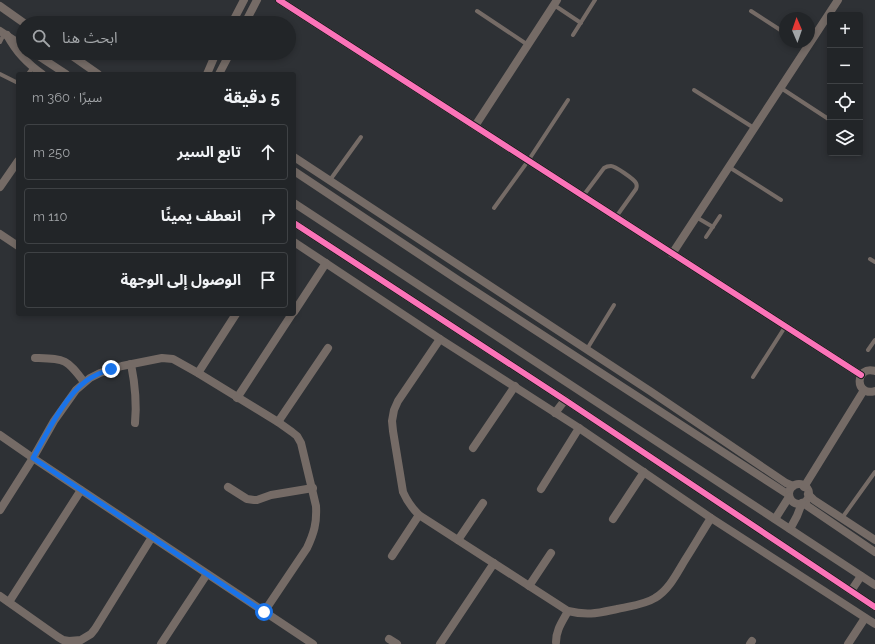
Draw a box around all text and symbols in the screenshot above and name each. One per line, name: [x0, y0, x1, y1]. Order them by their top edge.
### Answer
north arrow: [779, 12, 815, 48]
map controls: [827, 12, 863, 156]
button: +: [827, 12, 863, 48]
search box: [16, 16, 296, 60]
icon: search: [30, 27, 52, 49]
text: ابحث هنا: [62, 29, 118, 47]
button: −: [827, 48, 863, 84]
button: locate: [827, 84, 863, 120]
text: 5 دقيقة: [224, 87, 280, 107]
text: سيرًا · 360 m: [32, 90, 102, 105]
button: layers: [827, 120, 863, 156]
icon: ahead: [257, 141, 279, 163]
text: تابع السير: [177, 143, 241, 161]
text: 250 m: [33, 145, 70, 160]
icon: right: [257, 205, 279, 227]
text: انعطف يمينًا: [161, 207, 241, 225]
text: 110 m: [33, 209, 67, 224]
icon: arrive: [257, 269, 279, 291]
text: الوصول إلى الوجهة: [121, 271, 241, 289]
route end: [102, 360, 120, 378]
route start: [255, 603, 273, 621]

